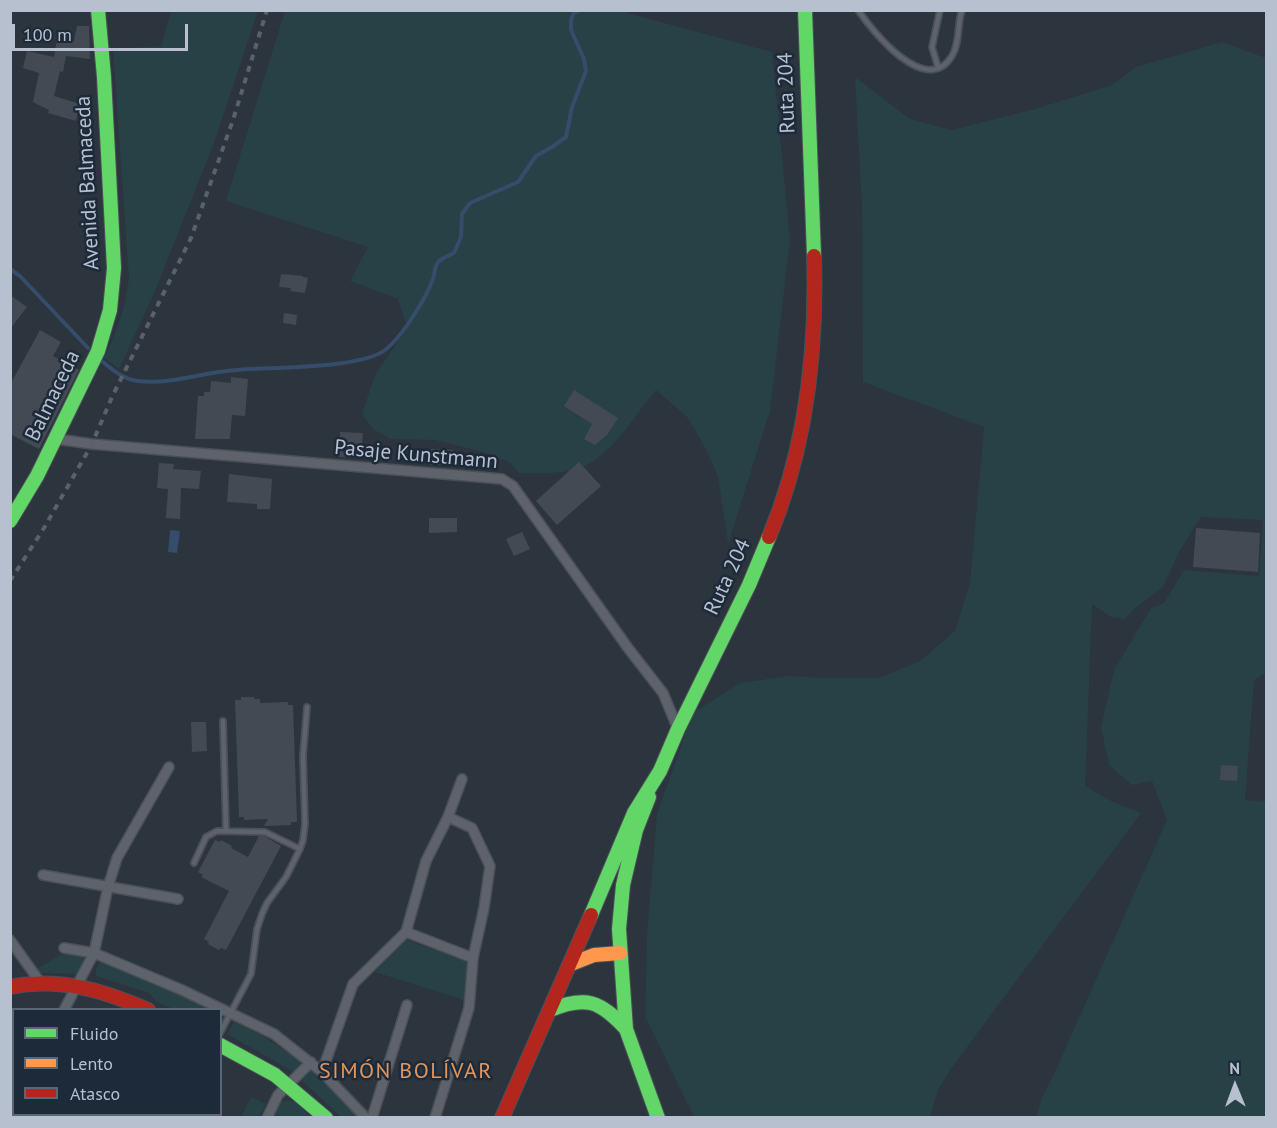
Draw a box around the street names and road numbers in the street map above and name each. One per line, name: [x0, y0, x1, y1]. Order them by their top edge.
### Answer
street label: Ruta 204: [773, 52, 801, 134]
street label: Avenida Balmaceda: [71, 95, 105, 271]
street label: Balmaceda: [20, 347, 86, 445]
street label: Pasaje Kunstmann: [333, 435, 499, 475]
street label: Ruta 204: [699, 535, 757, 619]

